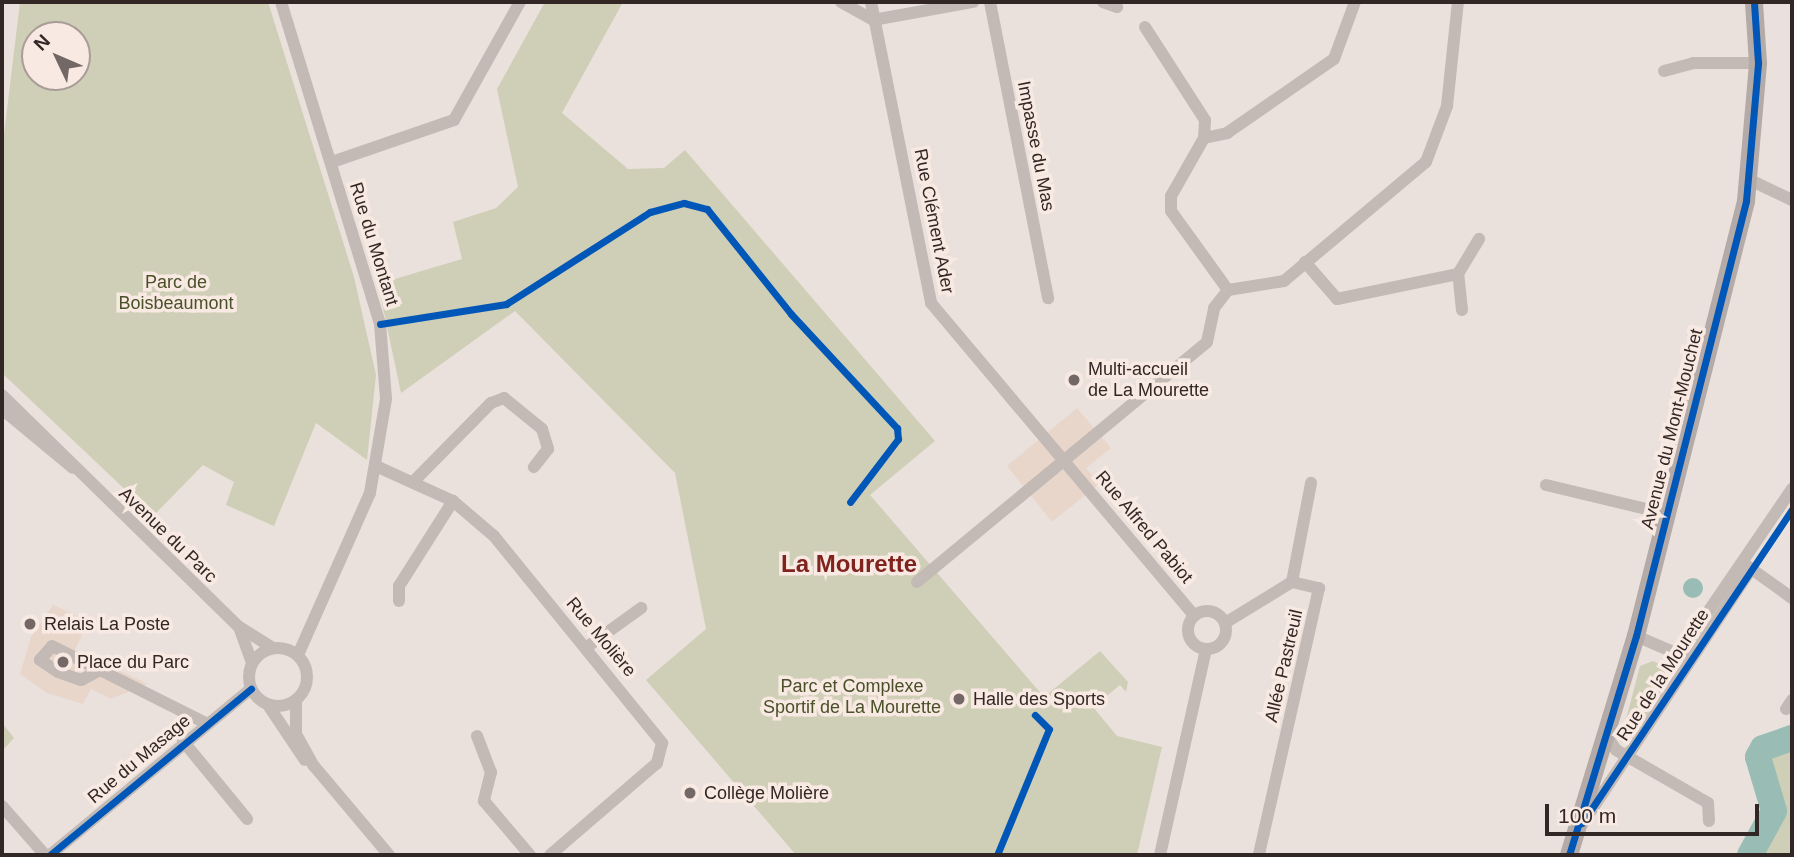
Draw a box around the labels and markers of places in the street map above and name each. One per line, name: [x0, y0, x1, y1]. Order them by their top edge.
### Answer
place label: Multi-accueil de La Mourette: [1088, 359, 1209, 402]
marker: Multi-accueil de La Mourette: [1066, 372, 1082, 388]
place label: Relais La Poste: [44, 613, 170, 635]
marker: Relais La Poste: [22, 616, 38, 632]
place label: Place du Parc: [77, 651, 189, 673]
marker: Place du Parc: [55, 654, 71, 670]
place label: Halle des Sports: [973, 688, 1105, 710]
marker: Halle des Sports: [951, 691, 967, 707]
place label: Collège Molière: [704, 782, 829, 804]
marker: Collège Molière: [682, 785, 698, 801]

